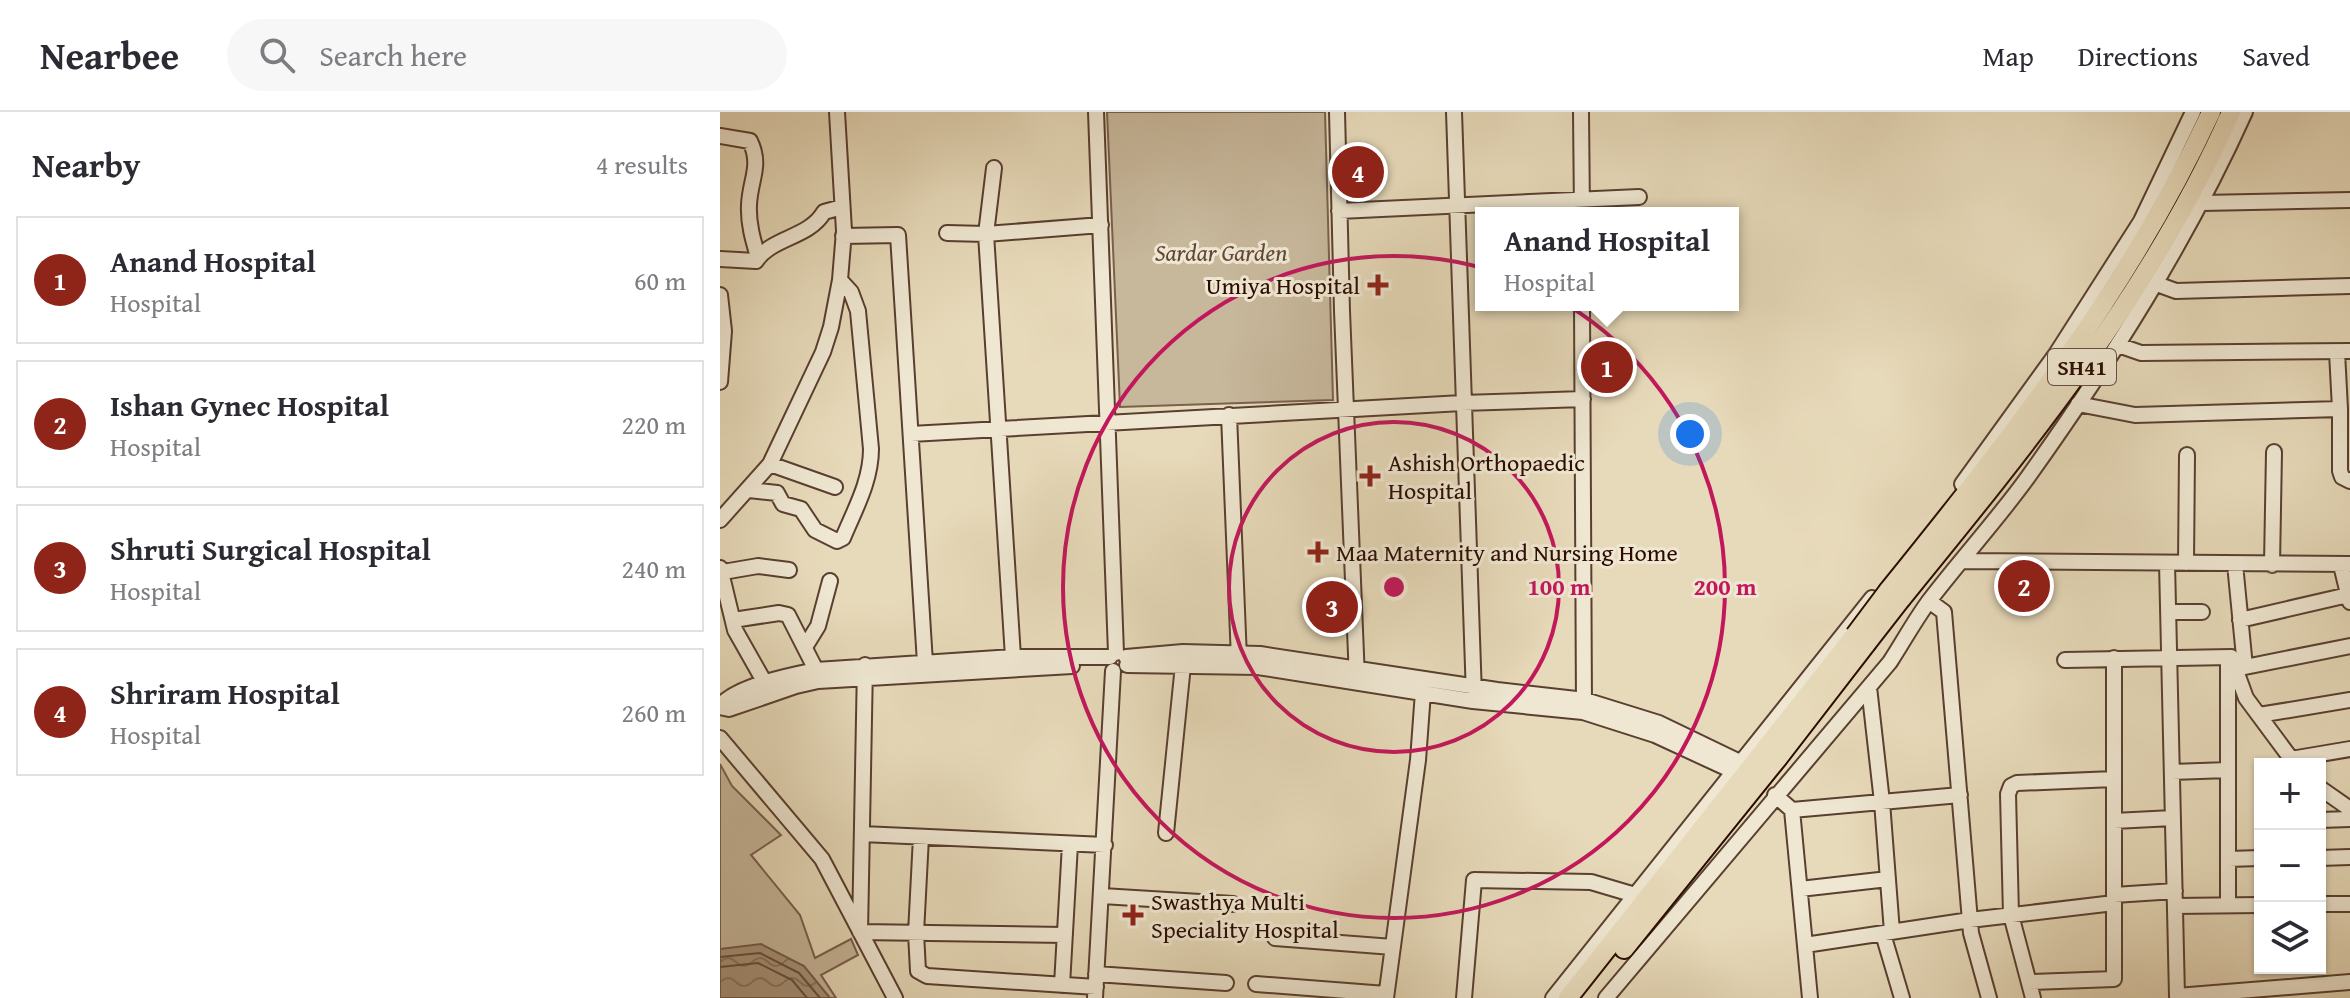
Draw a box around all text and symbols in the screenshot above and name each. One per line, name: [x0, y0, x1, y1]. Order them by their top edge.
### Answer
search box: [227, 19, 787, 91]
text: Nearbee: [40, 27, 179, 83]
icon: search: [255, 33, 299, 77]
text: Search here: [319, 33, 467, 77]
text: Map: [1982, 35, 2034, 76]
text: Directions: [2078, 35, 2198, 76]
text: Saved: [2242, 35, 2310, 76]
text: Nearby: [32, 140, 141, 189]
pin: 4: [1332, 142, 1384, 202]
text: 4 results: [596, 145, 688, 184]
popup: [1475, 207, 1739, 311]
text: Anand Hospital: [1504, 218, 1710, 262]
park label: Sardar Garden: [1155, 235, 1287, 270]
text: Anand Hospital: [110, 239, 316, 283]
text: 1: [53, 261, 67, 300]
text: 60 m: [634, 261, 686, 300]
text: Hospital: [1504, 262, 1595, 301]
place label: Umiya Hospital: [1206, 268, 1360, 303]
marker: Umiya Hospital: [1367, 274, 1389, 296]
text: Hospital: [110, 283, 201, 322]
pin: 1: [1581, 337, 1633, 397]
road number: SH41: [2048, 349, 2116, 385]
text: Ishan Gynec Hospital: [110, 383, 389, 427]
text: 2: [53, 405, 67, 444]
text: 220 m: [621, 405, 686, 444]
your location: [1670, 414, 1710, 454]
text: Hospital: [110, 427, 201, 466]
place label: Ashish Orthopaedic Hospital: [1388, 445, 1585, 508]
marker: Ashish Orthopaedic Hospital: [1359, 465, 1381, 487]
text: Shruti Surgical Hospital: [110, 527, 431, 571]
place label: Maa Maternity and Nursing Home: [1336, 535, 1678, 570]
marker: Maa Maternity and Nursing Home: [1307, 541, 1329, 563]
text: 3: [53, 549, 67, 588]
text: 240 m: [621, 549, 686, 588]
pin: 2: [1998, 556, 2050, 616]
text: 100 m: [1527, 569, 1591, 604]
text: 200 m: [1693, 569, 1757, 604]
text: Hospital: [110, 571, 201, 610]
centre of rings: [1380, 573, 1408, 601]
pin: 3: [1306, 577, 1358, 637]
text: Shriram Hospital: [110, 671, 340, 715]
text: 4: [53, 693, 67, 732]
text: 260 m: [621, 693, 686, 732]
text: Hospital: [110, 715, 201, 754]
map controls: [2254, 758, 2326, 974]
button: +: [2254, 758, 2326, 830]
button: −: [2254, 830, 2326, 902]
place label: Swasthya Multi Speciality Hospital: [1151, 884, 1339, 947]
button: layers: [2254, 902, 2326, 974]
marker: Swasthya Multi Speciality Hospital: [1122, 904, 1144, 926]

